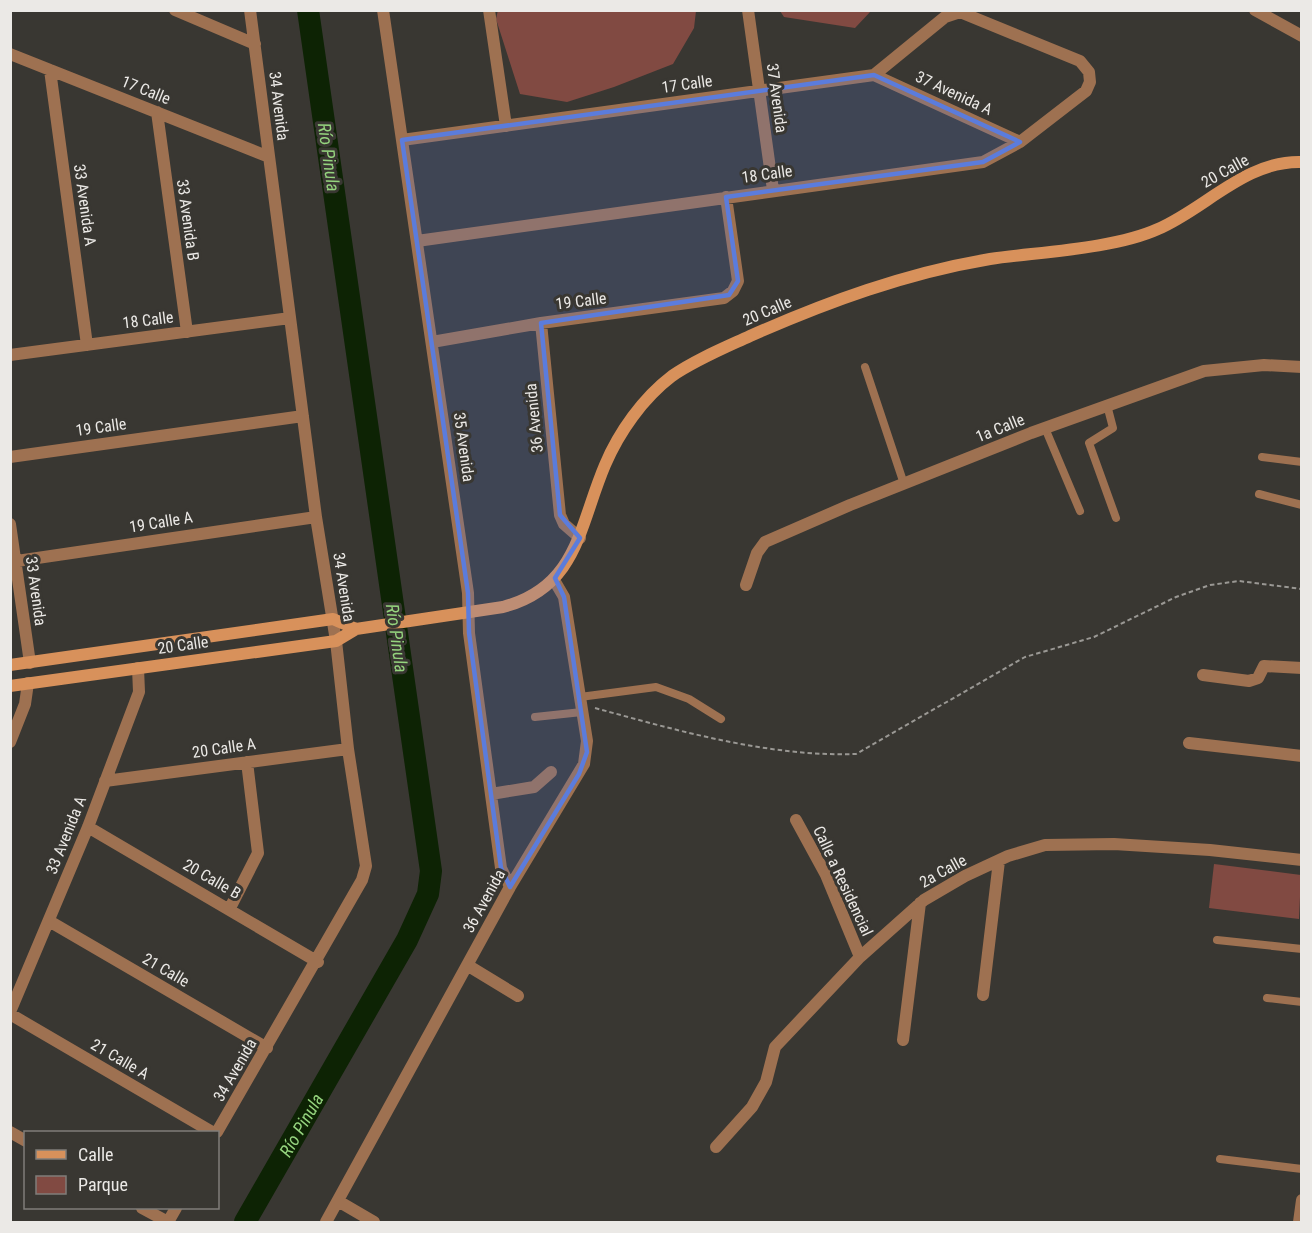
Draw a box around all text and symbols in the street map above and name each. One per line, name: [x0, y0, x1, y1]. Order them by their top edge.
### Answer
street label: 37 Avenida: [763, 62, 791, 134]
street label: 37 Avenida A: [913, 67, 995, 119]
street label: 34 Avenida: [265, 70, 293, 142]
street label: 17 Calle: [660, 71, 714, 97]
street label: 17 Calle: [119, 72, 173, 108]
water label: Río Pinula: [314, 121, 344, 193]
street label: 20 Calle: [1198, 150, 1252, 192]
street label: 18 Calle: [740, 161, 794, 187]
street label: 33 Avenida A: [70, 163, 100, 247]
street label: 33 Avenida B: [173, 178, 203, 262]
street label: 19 Calle: [555, 288, 607, 314]
street label: 20 Calle: [740, 292, 794, 330]
street label: 18 Calle: [122, 307, 174, 333]
street label: 36 Avenida: [521, 382, 547, 454]
street label: 1a Calle: [973, 410, 1027, 446]
street label: 35 Avenida: [450, 411, 478, 483]
street label: 19 Calle: [74, 414, 128, 440]
street label: 19 Calle A: [128, 508, 194, 536]
street label: 34 Avenida: [329, 551, 359, 623]
street label: 33 Avenida: [22, 555, 50, 627]
water label: Río Pinula: [382, 602, 412, 674]
street label: 20 Calle: [156, 632, 210, 658]
street label: 20 Calle A: [191, 734, 257, 762]
street label: 33 Avenida A: [42, 793, 90, 877]
street label: Calle a Residencial: [809, 823, 877, 939]
street label: 2a Calle: [916, 850, 970, 892]
street label: 20 Calle B: [180, 855, 244, 903]
street label: 36 Avenida: [459, 866, 509, 936]
street label: 21 Calle: [139, 949, 193, 991]
street label: 21 Calle A: [88, 1035, 152, 1083]
street label: 34 Avenida: [209, 1035, 261, 1105]
water label: Río Pinula: [274, 1090, 327, 1160]
legend: [24, 1131, 219, 1209]
text: Calle: [78, 1144, 114, 1165]
text: Parque: [78, 1174, 128, 1195]

